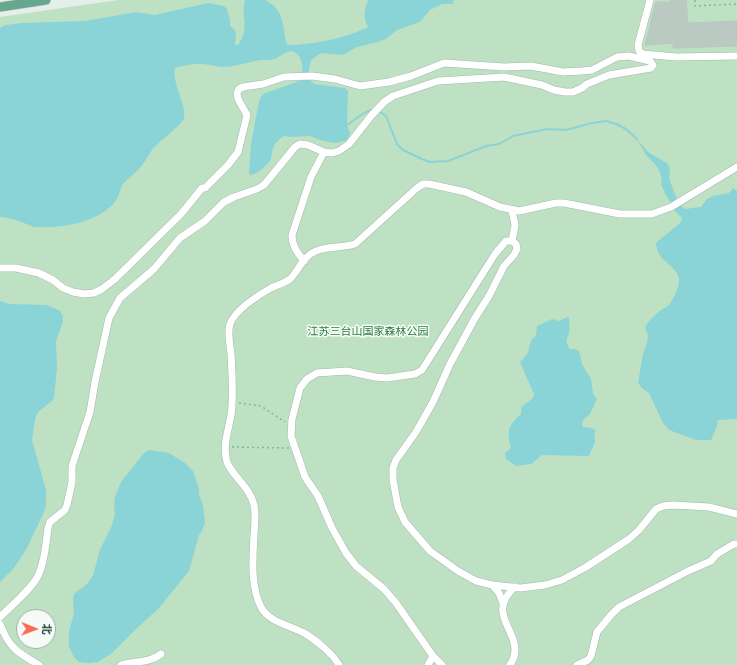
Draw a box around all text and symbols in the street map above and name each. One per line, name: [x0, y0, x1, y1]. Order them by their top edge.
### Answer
park label: 江苏三台山国家森林公园: [308, 325, 428, 339]
north arrow: [16, 609, 56, 649]
text: 北: [40, 624, 55, 635]

